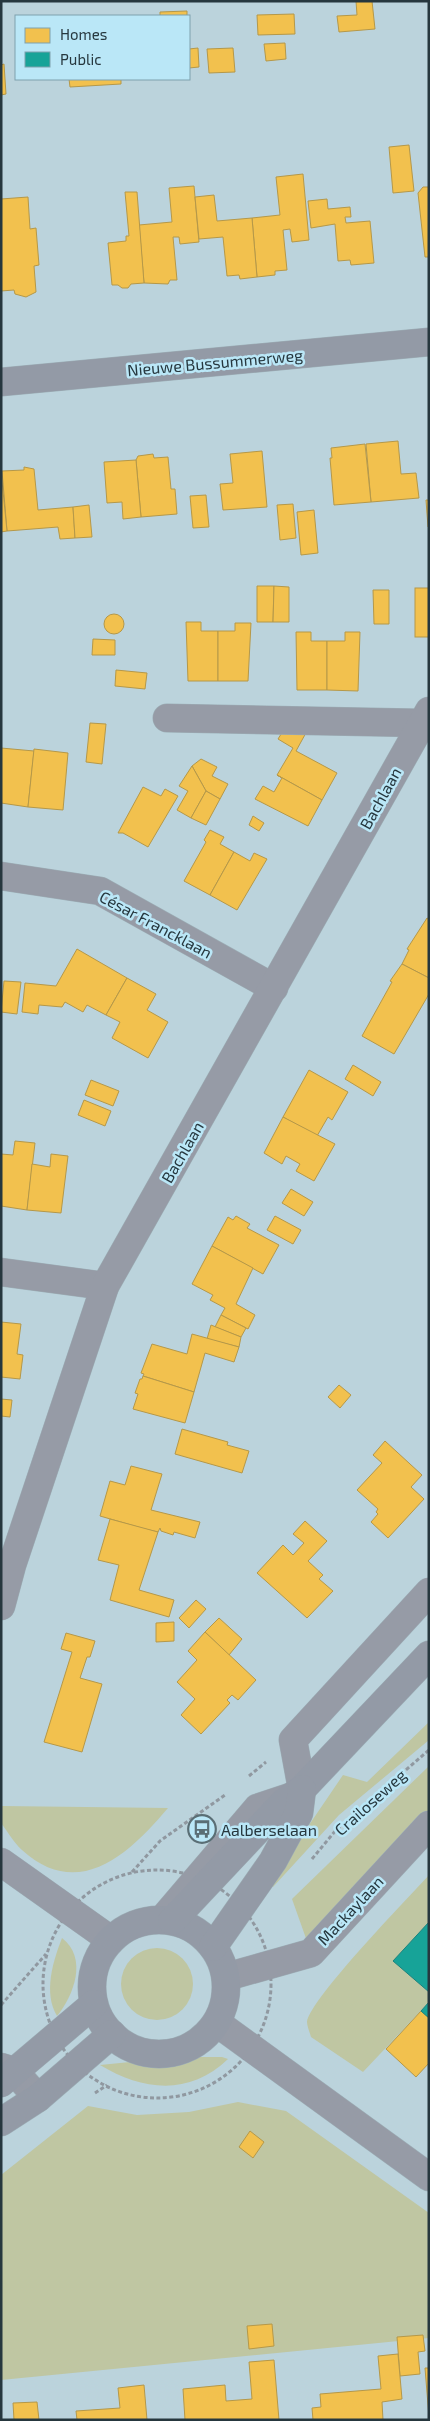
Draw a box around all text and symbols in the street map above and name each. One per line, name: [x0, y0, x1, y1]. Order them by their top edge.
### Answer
legend: [15, 15, 190, 80]
text: Homes: [60, 25, 107, 43]
text: Public: [60, 50, 101, 68]
street label: Nieuwe Bussummerweg: [126, 345, 304, 379]
street label: Bachlaan: [355, 764, 405, 832]
street label: César Francklaan: [96, 886, 216, 962]
street label: Bachlaan: [157, 1118, 207, 1186]
street label: Crailoseweg: [330, 1765, 410, 1839]
bus stop icon: Aalberselaan: [187, 1814, 217, 1844]
place label: Aalberselaan: [221, 1820, 317, 1839]
street label: Mackaylaan: [313, 1871, 387, 1949]

